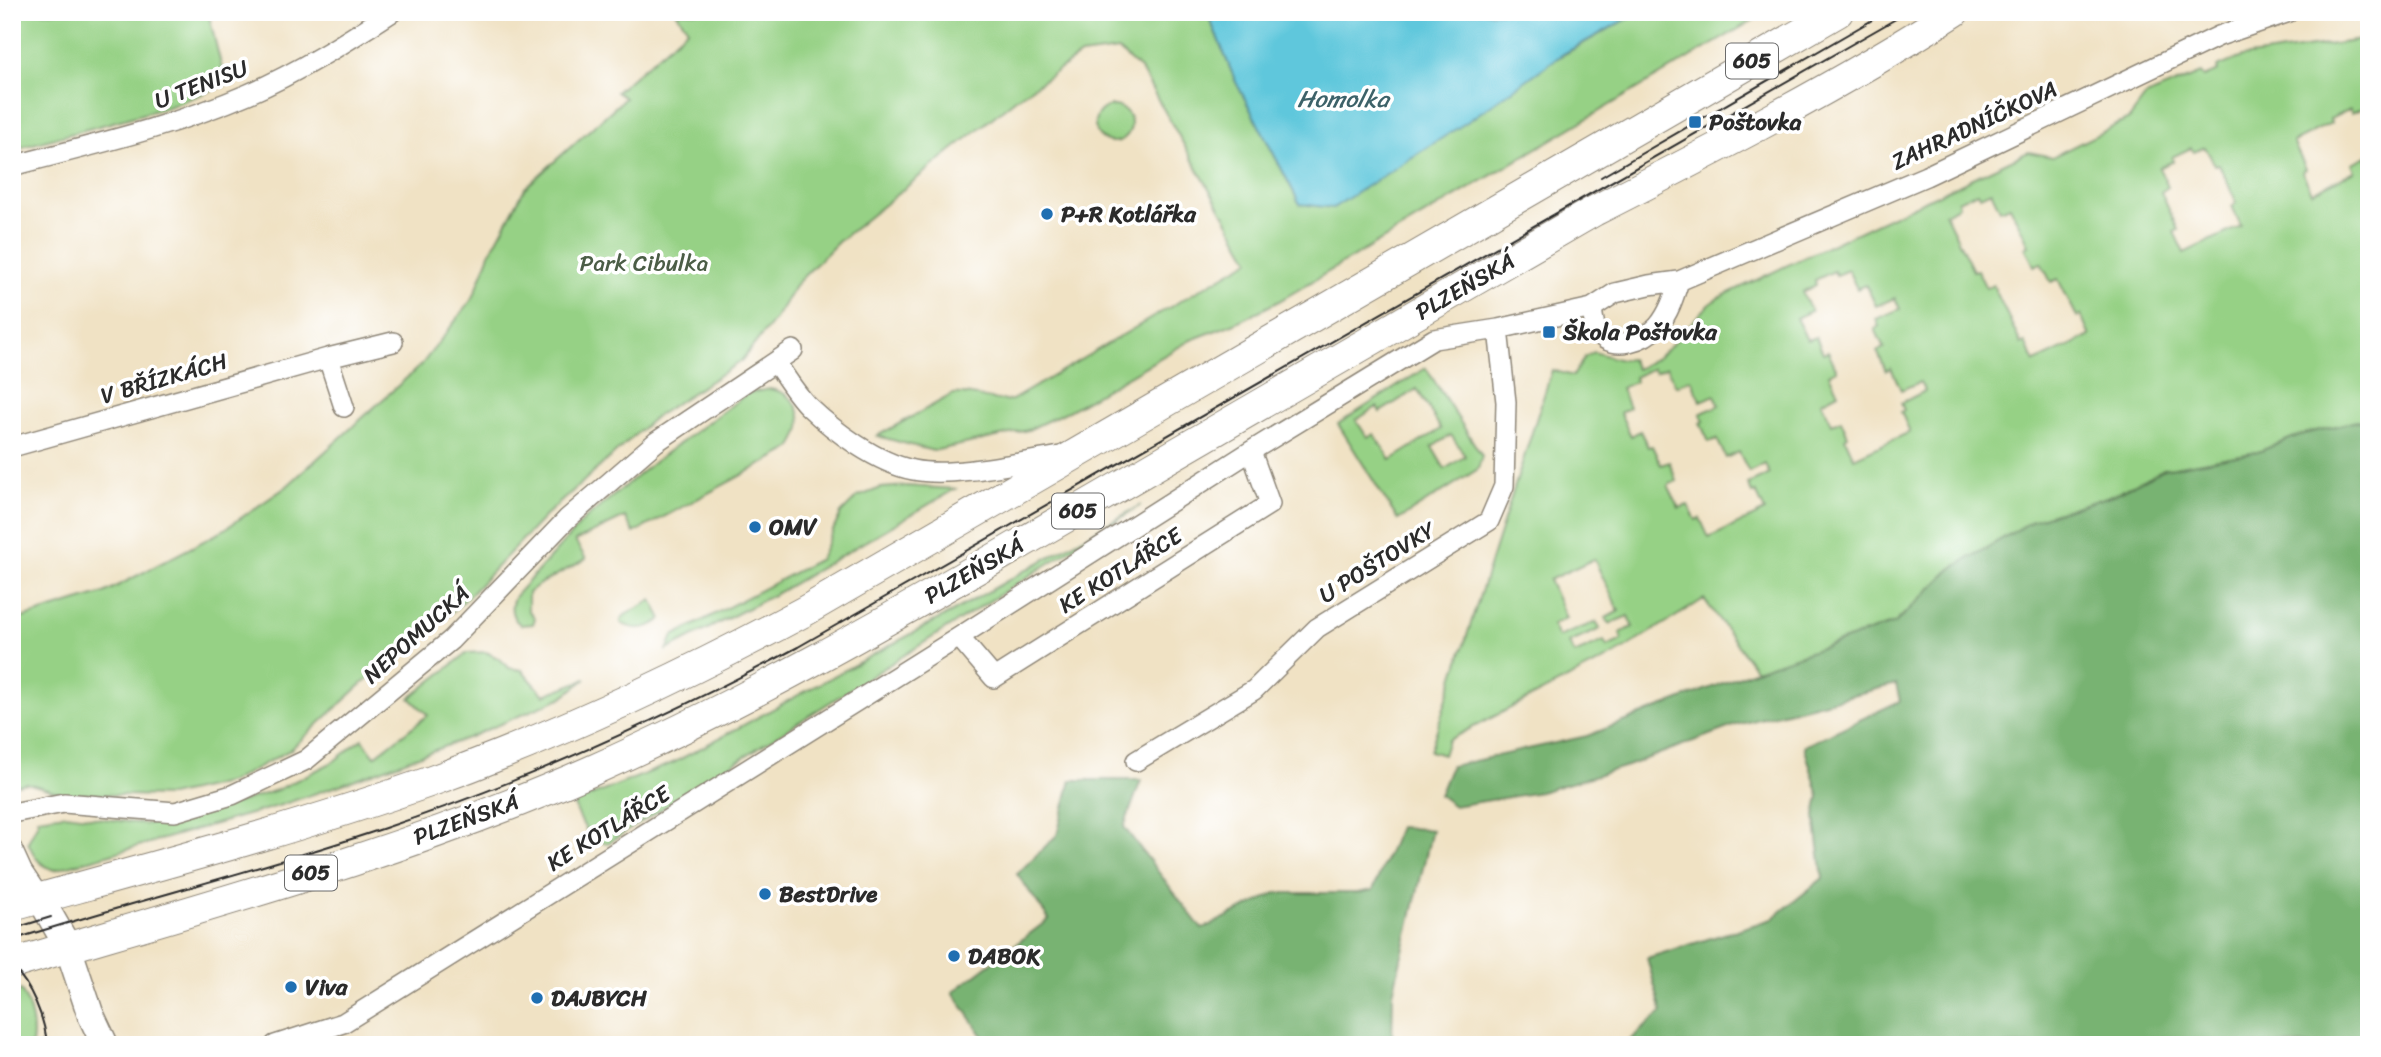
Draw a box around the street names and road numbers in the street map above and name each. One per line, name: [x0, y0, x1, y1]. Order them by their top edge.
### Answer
road number: 605: [1726, 43, 1778, 78]
street label: U TENISU: [148, 48, 255, 121]
street label: ZAHRADNÍČKOVA: [1884, 69, 2064, 182]
street label: PLZEŇSKÁ: [1407, 240, 1526, 332]
street label: V BŘÍZKÁCH: [96, 341, 232, 416]
road number: 605: [1052, 494, 1104, 528]
street label: U POŠTOVKY: [1310, 509, 1445, 615]
street label: KE KOTLÁŘCE: [1050, 515, 1191, 625]
street label: PLZEŇSKÁ: [916, 524, 1035, 616]
street label: NEPOMUCKÁ: [353, 572, 482, 694]
street label: KE KOTLÁŘCE: [538, 773, 679, 883]
street label: PLZEŇSKÁ: [407, 780, 528, 858]
road number: 605: [285, 856, 337, 890]

